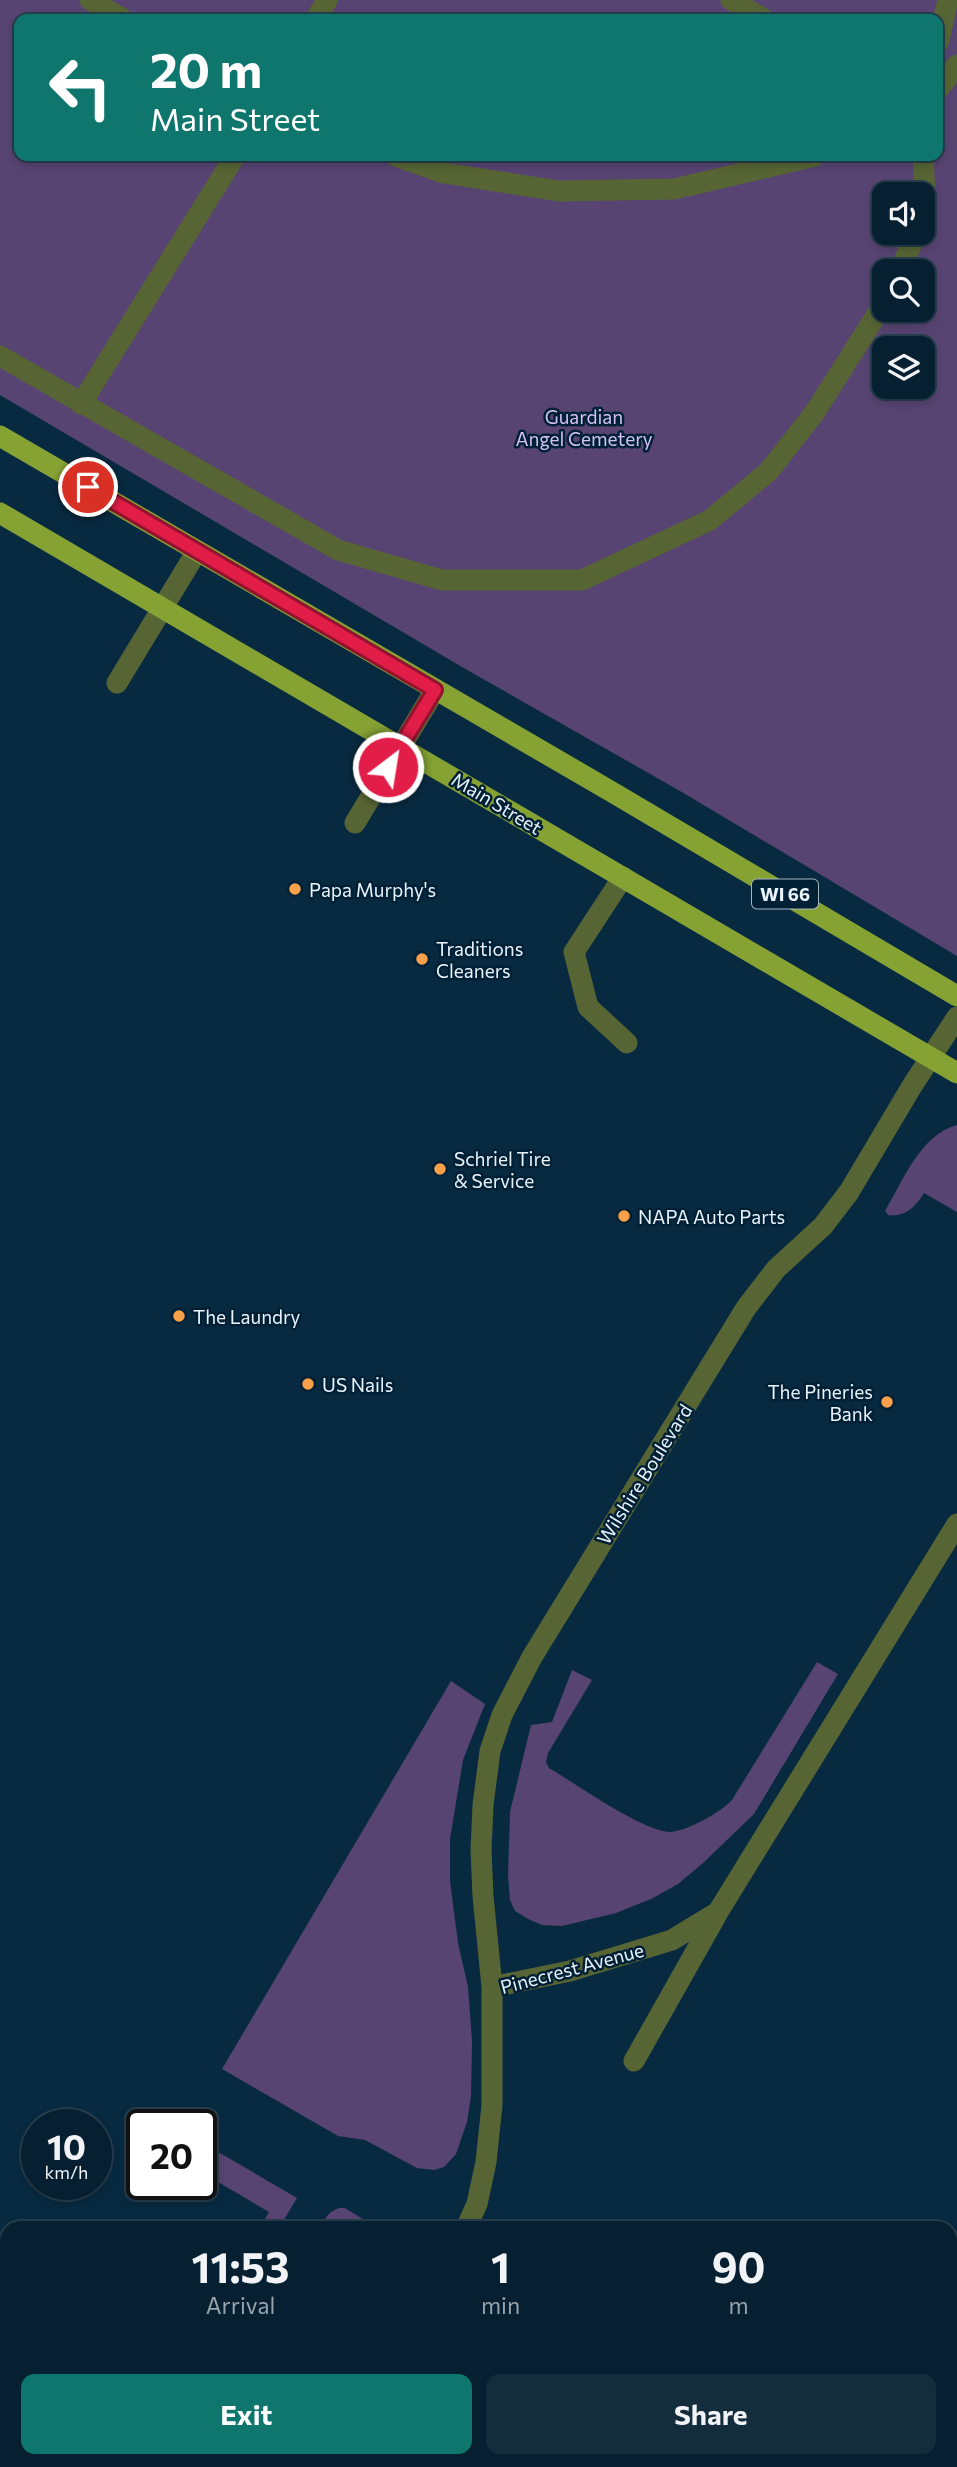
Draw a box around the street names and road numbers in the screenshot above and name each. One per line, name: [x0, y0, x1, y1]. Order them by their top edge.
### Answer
street label: Main Street: [448, 767, 546, 839]
road number: WI 66: [752, 880, 818, 908]
street label: Wilshire Boulevard: [592, 1400, 696, 1548]
street label: Pinecrest Avenue: [498, 1938, 646, 1998]

